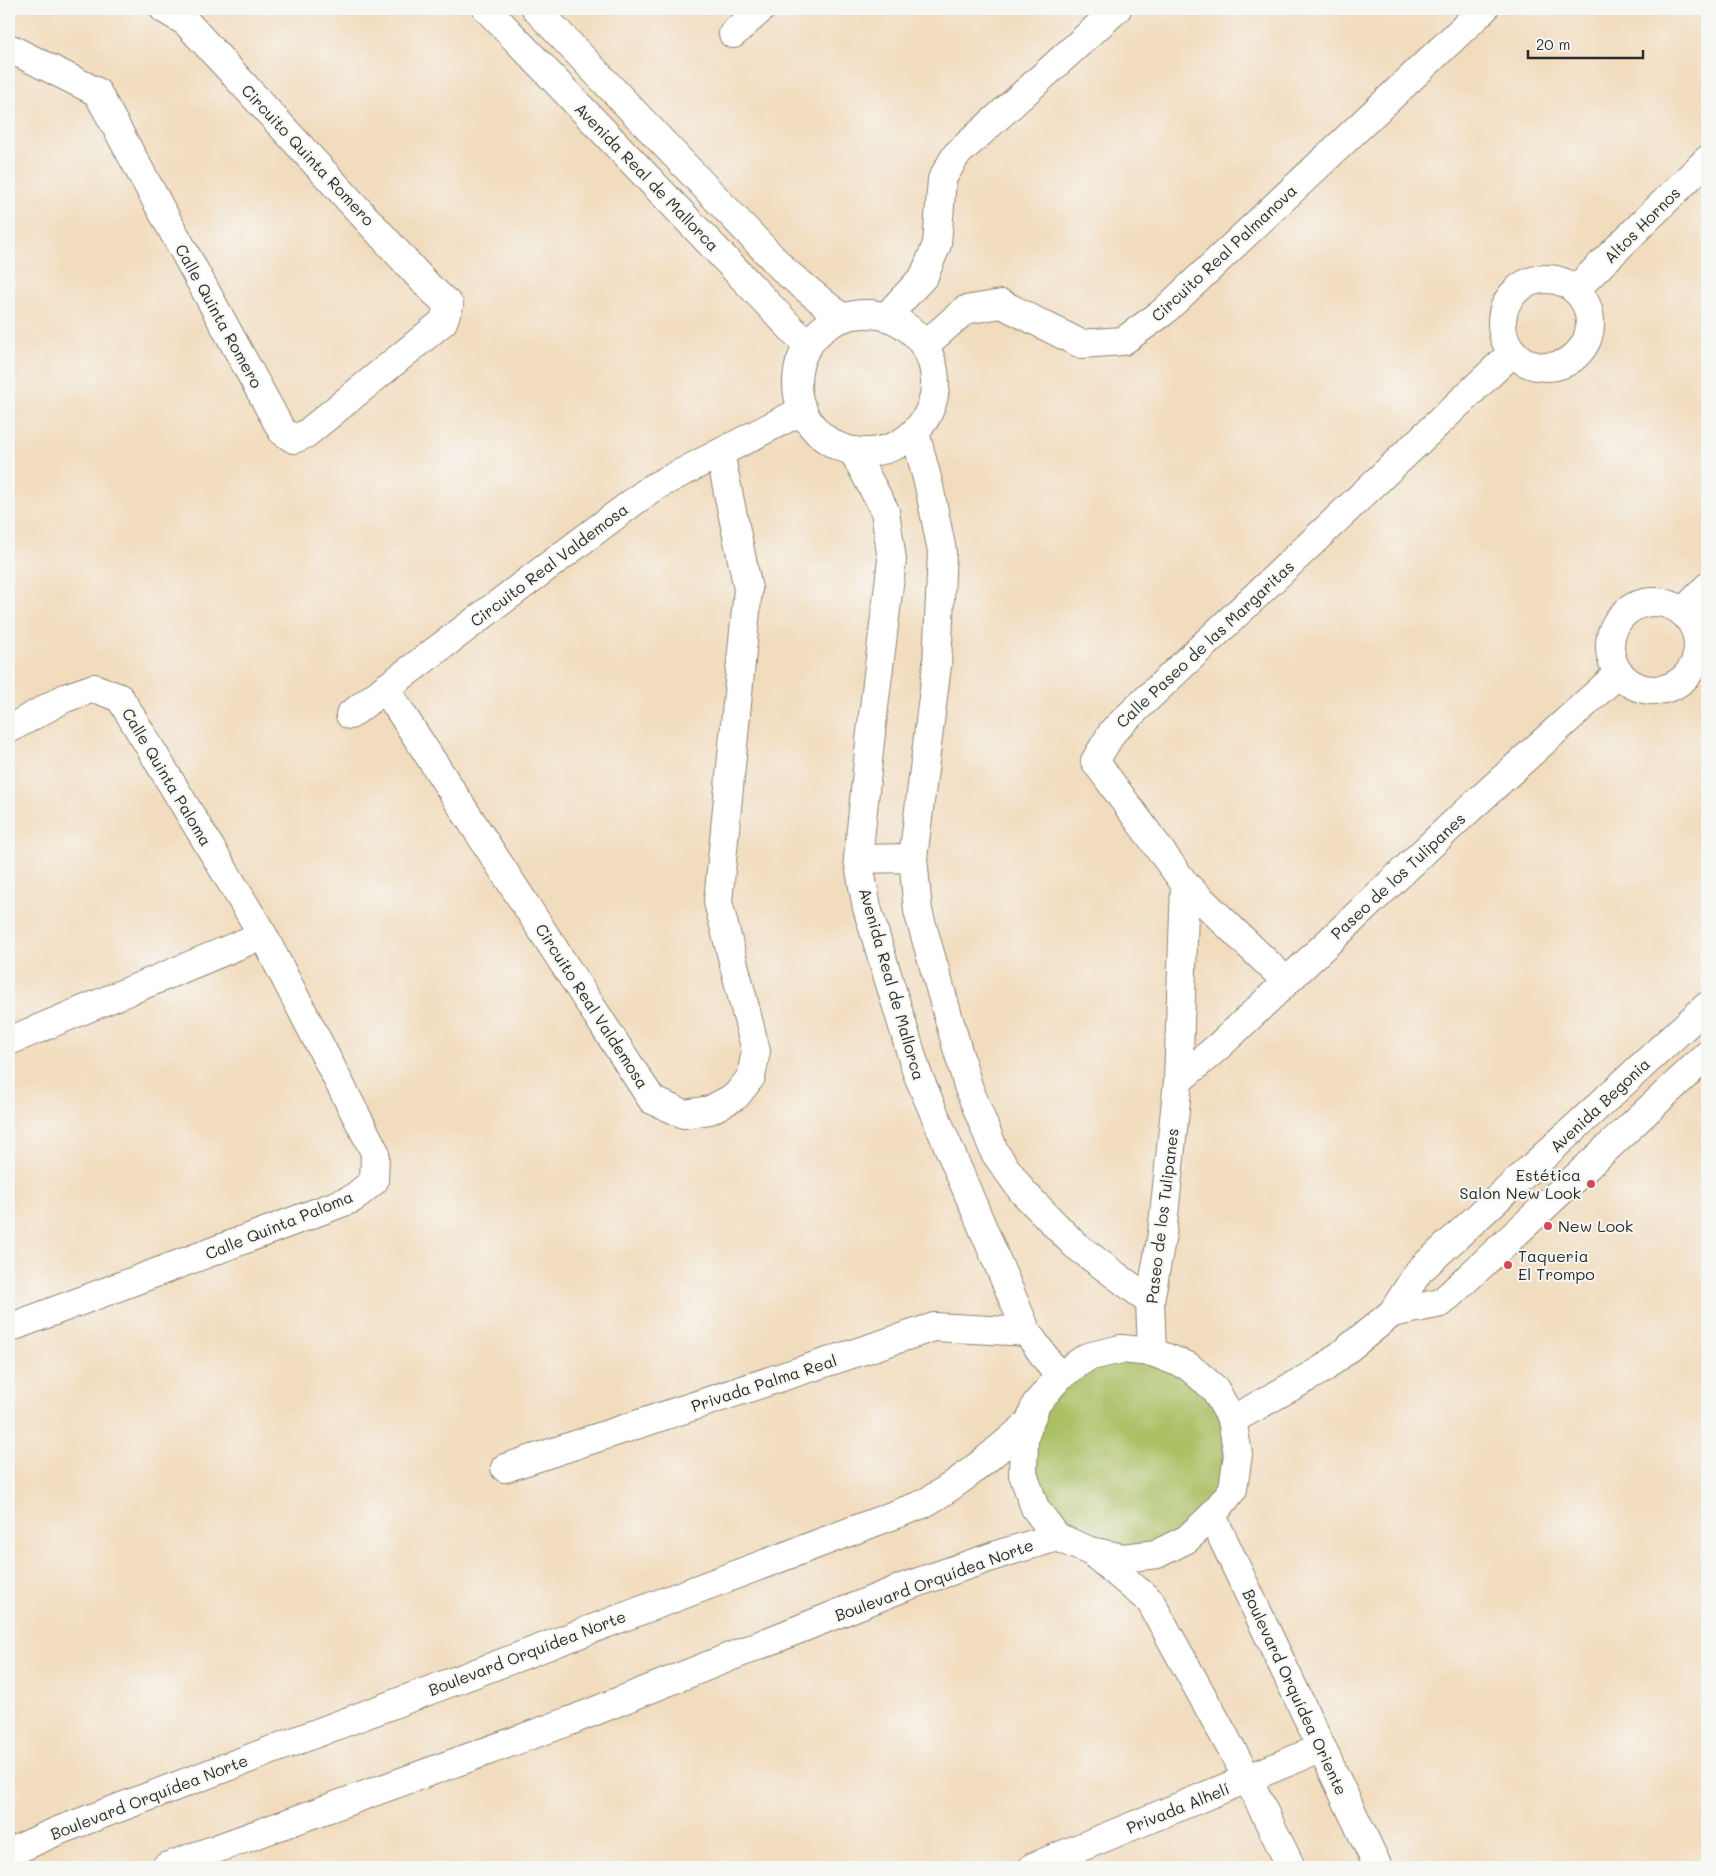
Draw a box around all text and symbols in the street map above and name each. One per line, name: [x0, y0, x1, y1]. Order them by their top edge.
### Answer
scale bar: [1528, 28, 1644, 60]
text: 20 m: [1536, 34, 1570, 54]
street label: Circuito Quinta Romero: [237, 79, 380, 230]
street label: Avenida Real de Mallorca: [571, 98, 724, 256]
street label: Circuito Real Palmanova: [1146, 180, 1301, 326]
street label: Altos Hornos: [1599, 182, 1684, 267]
street label: Calle Quinta Romero: [171, 240, 268, 391]
street label: Circuito Real Valdemosa: [465, 498, 632, 631]
street label: Calle Paseo de las Margaritas: [1111, 555, 1298, 732]
street label: Calle Quinta Paloma: [118, 704, 217, 850]
street label: Paseo de los Tulipanes: [1326, 808, 1469, 944]
street label: Avenida Real de Mallorca: [855, 885, 930, 1082]
street label: Circuito Real Valdemosa: [531, 919, 654, 1092]
street label: Avenida Begonia: [1545, 1053, 1654, 1156]
street label: Paseo de los Tulipanes: [1140, 1127, 1183, 1305]
place label: Estética Salon New Look: [1459, 1164, 1581, 1203]
marker: Estética Salon New Look: [1585, 1178, 1597, 1190]
street label: Calle Quinta Paloma: [202, 1185, 356, 1264]
place label: New Look: [1558, 1215, 1633, 1236]
marker: New Look: [1542, 1220, 1554, 1232]
place label: Taqueria El Trompo: [1518, 1245, 1595, 1284]
marker: Taqueria El Trompo: [1502, 1259, 1514, 1271]
street label: Privada Palma Real: [688, 1349, 839, 1416]
street label: Boulevard Orquídea Norte: [832, 1534, 1036, 1625]
street label: Boulevard Orquídea Oriente: [1238, 1585, 1353, 1798]
street label: Boulevard Orquídea Norte: [425, 1605, 629, 1700]
street label: Boulevard Orquídea Norte: [47, 1749, 251, 1844]
street label: Privada Alhelí: [1123, 1777, 1232, 1838]

